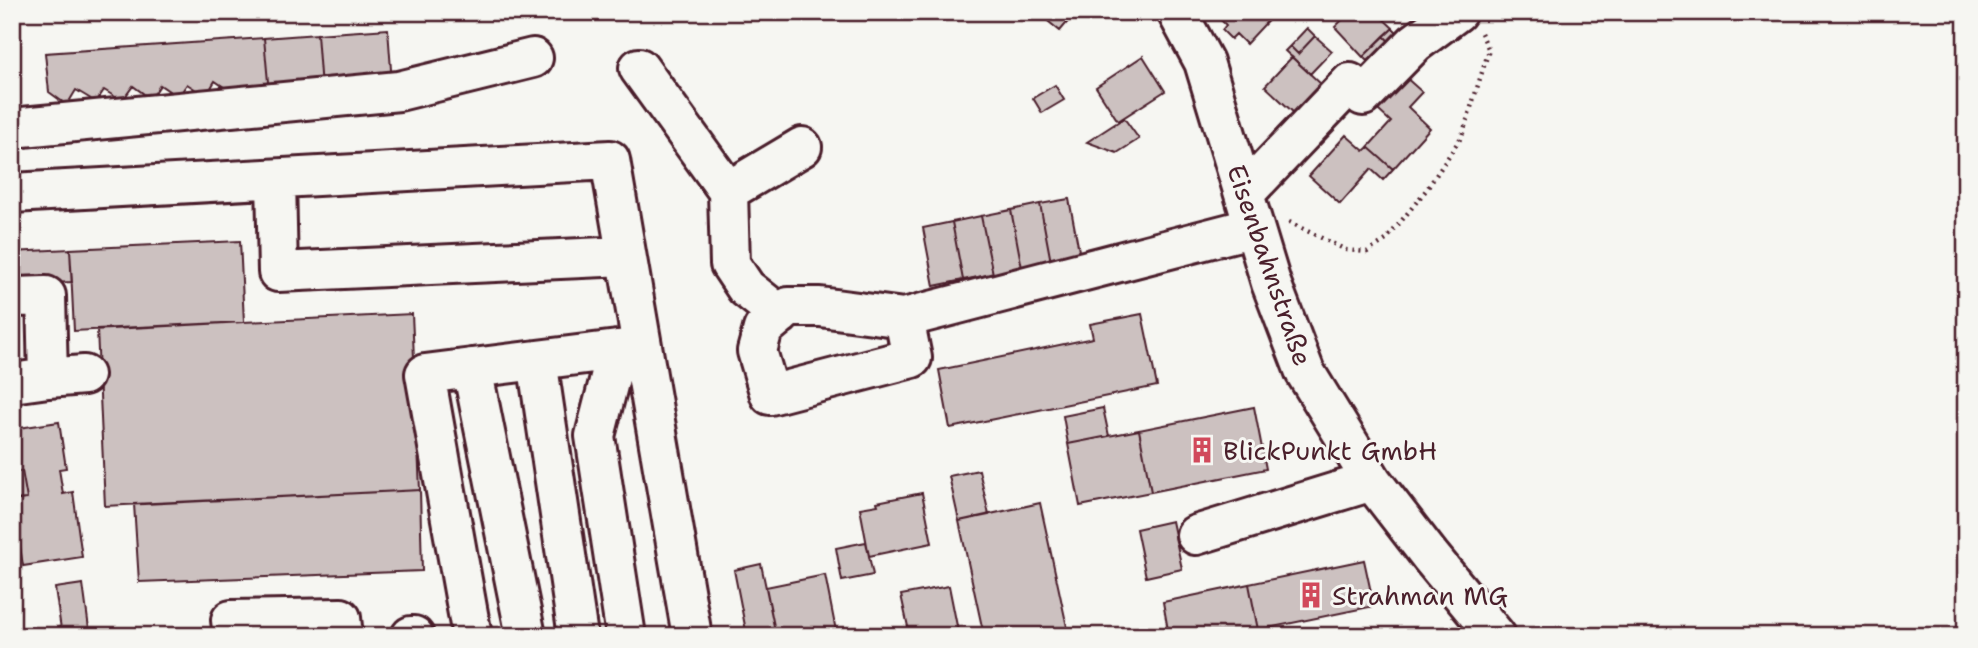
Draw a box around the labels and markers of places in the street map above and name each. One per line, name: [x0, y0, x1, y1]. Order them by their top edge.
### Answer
place label: BlickPunkt GmbH: [1223, 433, 1437, 468]
building icon: BlickPunkt GmbH: [1187, 435, 1217, 465]
place label: Strahman MG: [1332, 578, 1508, 613]
building icon: Strahman MG: [1296, 580, 1326, 610]

